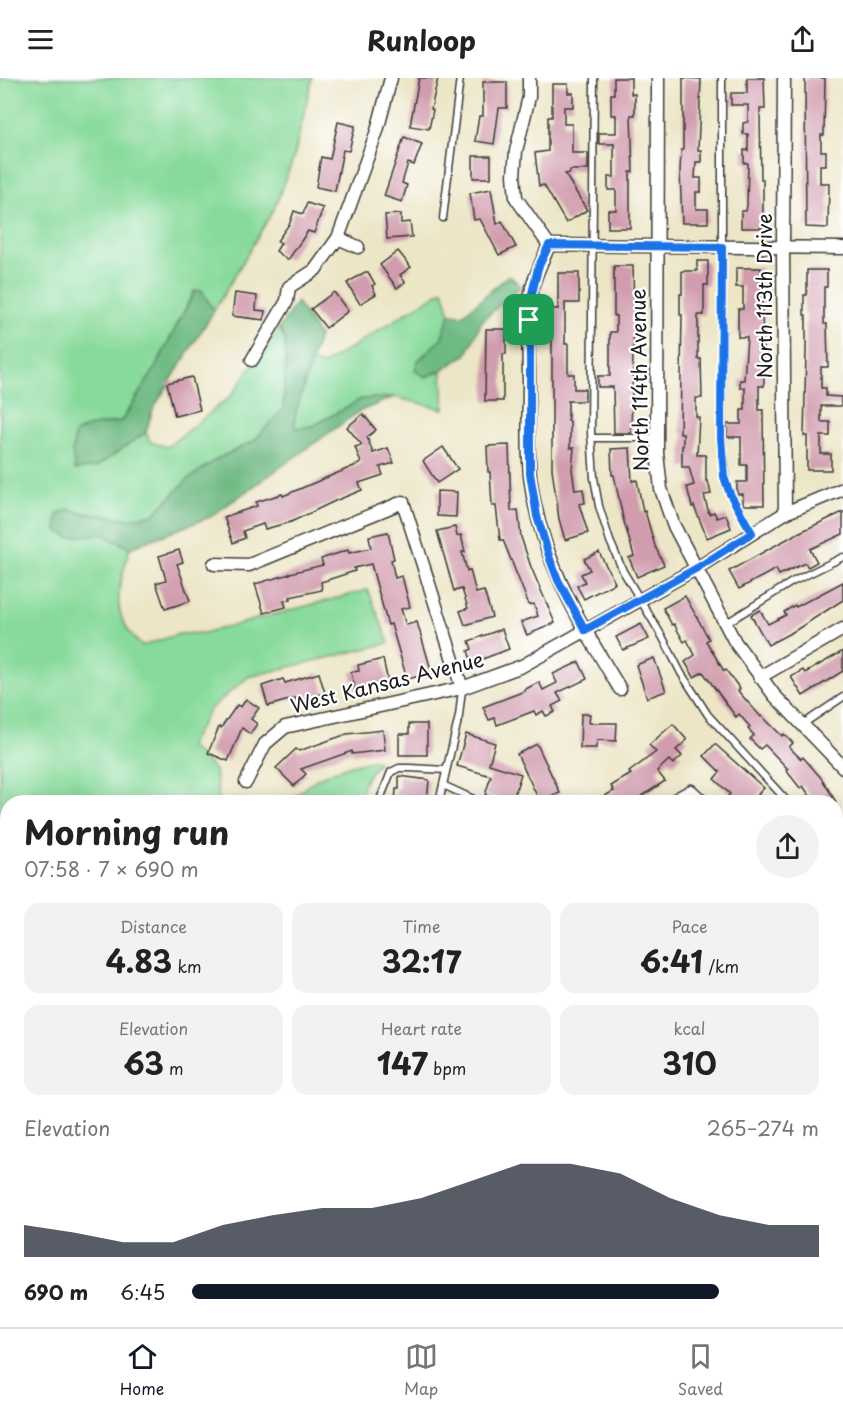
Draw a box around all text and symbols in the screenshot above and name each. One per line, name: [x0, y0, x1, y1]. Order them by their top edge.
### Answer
text: Runloop: [367, 19, 476, 60]
icon: menu: [24, 23, 57, 56]
icon: share: [786, 23, 819, 56]
street label: North 113th Drive: [749, 213, 779, 379]
street label: North 114th Avenue: [622, 288, 656, 472]
pin: [503, 294, 554, 345]
icon: arrive: [512, 303, 545, 336]
street label: West Kansas Avenue: [287, 643, 487, 721]
text: Morning run: [24, 806, 229, 856]
button: share: [756, 815, 819, 878]
text: 07:58 · 7 × 690 m: [24, 854, 199, 884]
text: Distance: [120, 914, 187, 938]
text: Time: [403, 914, 440, 938]
text: Pace: [671, 914, 708, 938]
text: 4.83: [105, 938, 172, 983]
text: 32:17: [382, 938, 461, 983]
text: 6:41: [640, 938, 703, 983]
text: km: [172, 954, 202, 978]
text: /km: [703, 954, 739, 978]
text: Elevation: [119, 1016, 188, 1040]
text: Heart rate: [381, 1016, 462, 1040]
text: kcal: [674, 1016, 705, 1040]
text: 63: [123, 1040, 164, 1085]
text: 147: [377, 1040, 428, 1085]
text: 310: [662, 1040, 717, 1085]
text: m: [164, 1056, 184, 1080]
text: bpm: [428, 1056, 466, 1080]
text: Elevation: [24, 1113, 110, 1143]
text: 265–274 m: [707, 1113, 819, 1143]
text: 690 m: [24, 1277, 88, 1307]
text: 6:45: [120, 1277, 165, 1307]
tab: Home: [120, 1340, 164, 1400]
tab: Map: [404, 1340, 438, 1400]
tab: Saved: [678, 1340, 723, 1400]

